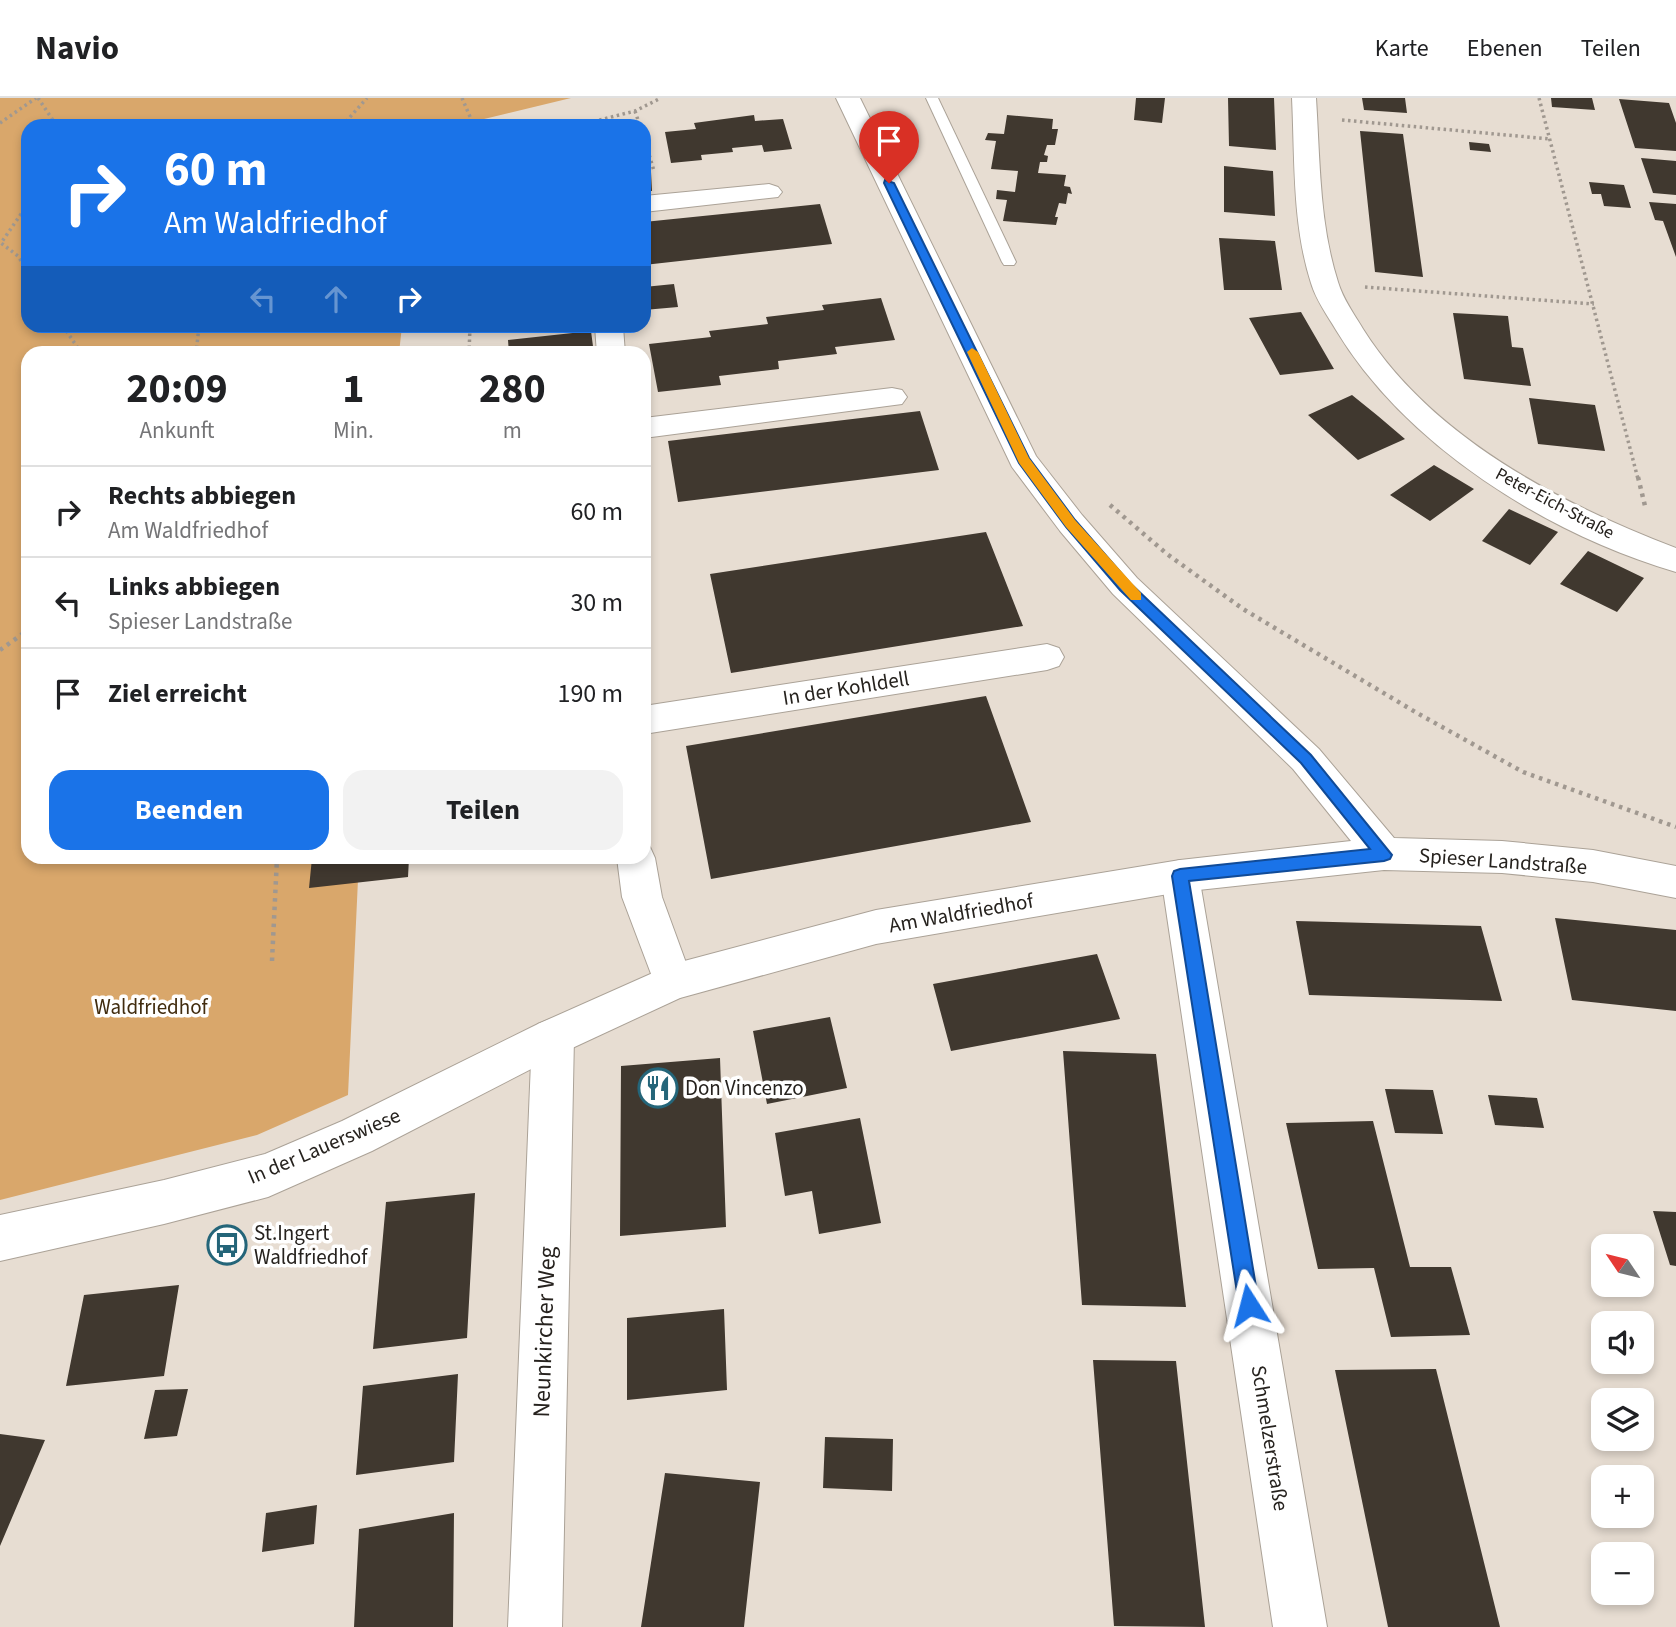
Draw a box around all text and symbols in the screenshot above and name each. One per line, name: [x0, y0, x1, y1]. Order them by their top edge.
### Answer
text: Navio: [35, 25, 119, 72]
text: Karte: [1375, 31, 1429, 66]
text: Ebenen: [1467, 31, 1543, 66]
text: Teilen: [1581, 31, 1641, 66]
pin: [859, 111, 919, 183]
icon: arrive: [870, 122, 908, 160]
text: 60 m: [164, 135, 268, 205]
icon: right: [49, 147, 140, 238]
text: Am Waldfriedhof: [164, 200, 387, 246]
icon: left: [244, 280, 282, 318]
icon: ahead: [317, 280, 355, 318]
icon: right: [390, 280, 428, 318]
text: 20:09: [126, 359, 228, 419]
text: 1: [342, 359, 364, 419]
text: 280: [479, 359, 546, 419]
text: Ankunft: [140, 414, 214, 447]
text: Min.: [333, 414, 374, 447]
text: m: [503, 414, 522, 447]
street label: Peter-Eich-Straße: [1491, 462, 1619, 545]
text: Rechts abbiegen: [108, 477, 296, 514]
icon: right: [49, 493, 87, 531]
text: 60 m: [570, 493, 623, 530]
text: Am Waldfriedhof: [108, 514, 268, 547]
text: Links abbiegen: [108, 568, 280, 605]
icon: left: [49, 584, 87, 622]
text: 30 m: [570, 584, 623, 621]
text: Spieser Landstraße: [108, 605, 293, 638]
street label: In der Kohldell: [781, 663, 911, 713]
icon: arrive: [49, 675, 87, 713]
text: Ziel erreicht: [108, 675, 247, 712]
text: 190 m: [557, 675, 623, 712]
button: Beenden: [49, 770, 329, 850]
button: Teilen: [343, 770, 623, 850]
street label: Spieser Landstraße: [1418, 840, 1588, 882]
street label: Am Waldfriedhof: [886, 885, 1037, 940]
park label: Waldfriedhof: [94, 992, 209, 1022]
restaurant icon: Don Vincenzo: [637, 1067, 679, 1109]
place label: Don Vincenzo: [685, 1073, 804, 1103]
street label: In der Lauerswiese: [243, 1100, 405, 1192]
place label: St.Ingert Waldfriedhof: [254, 1218, 368, 1272]
bus stop icon: St.Ingert Waldfriedhof: [206, 1224, 248, 1266]
north arrow: [1591, 1234, 1654, 1297]
map controls: [1591, 1234, 1654, 1605]
street label: Neunkircher Weg: [524, 1246, 565, 1418]
position arrow: [1212, 1268, 1286, 1342]
button: sound: [1591, 1311, 1654, 1374]
street label: Schmelzerstraße: [1244, 1363, 1296, 1513]
button: layers: [1591, 1388, 1654, 1451]
button: +: [1591, 1465, 1654, 1528]
button: −: [1591, 1542, 1654, 1605]

